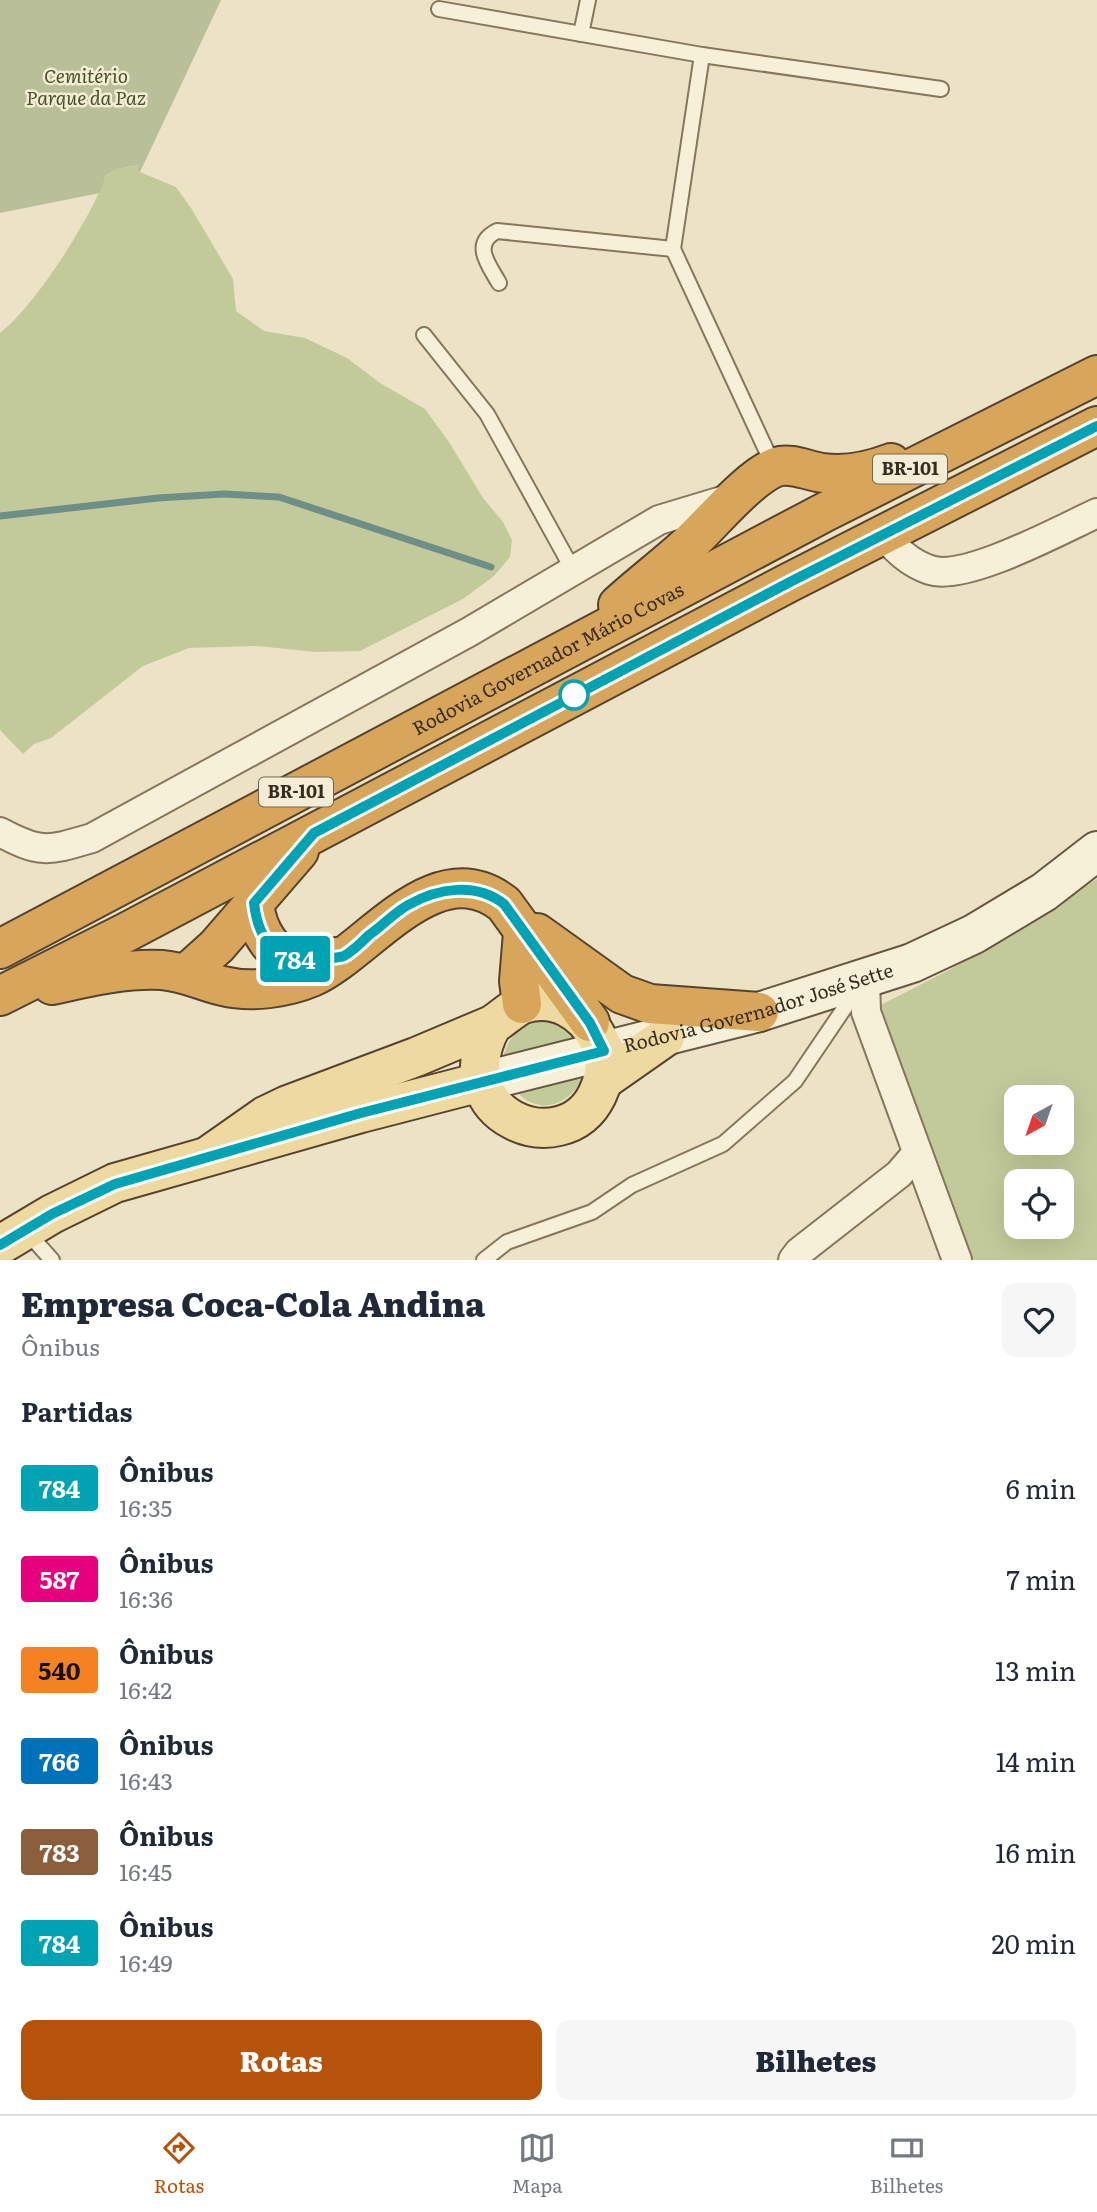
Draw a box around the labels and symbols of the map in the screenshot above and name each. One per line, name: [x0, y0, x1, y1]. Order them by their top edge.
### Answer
park label: Cemitério Parque da Paz: [26, 61, 146, 111]
road number: BR-101: [873, 454, 947, 484]
street label: Rodovia Governador Mário Covas: [407, 574, 688, 741]
unlabelled marker: [559, 680, 589, 710]
road number: BR-101: [259, 778, 333, 806]
line badge: 784: [255, 936, 335, 982]
street label: Rodovia Governador José Sette: [620, 955, 897, 1059]
north arrow: [1004, 1085, 1074, 1155]

